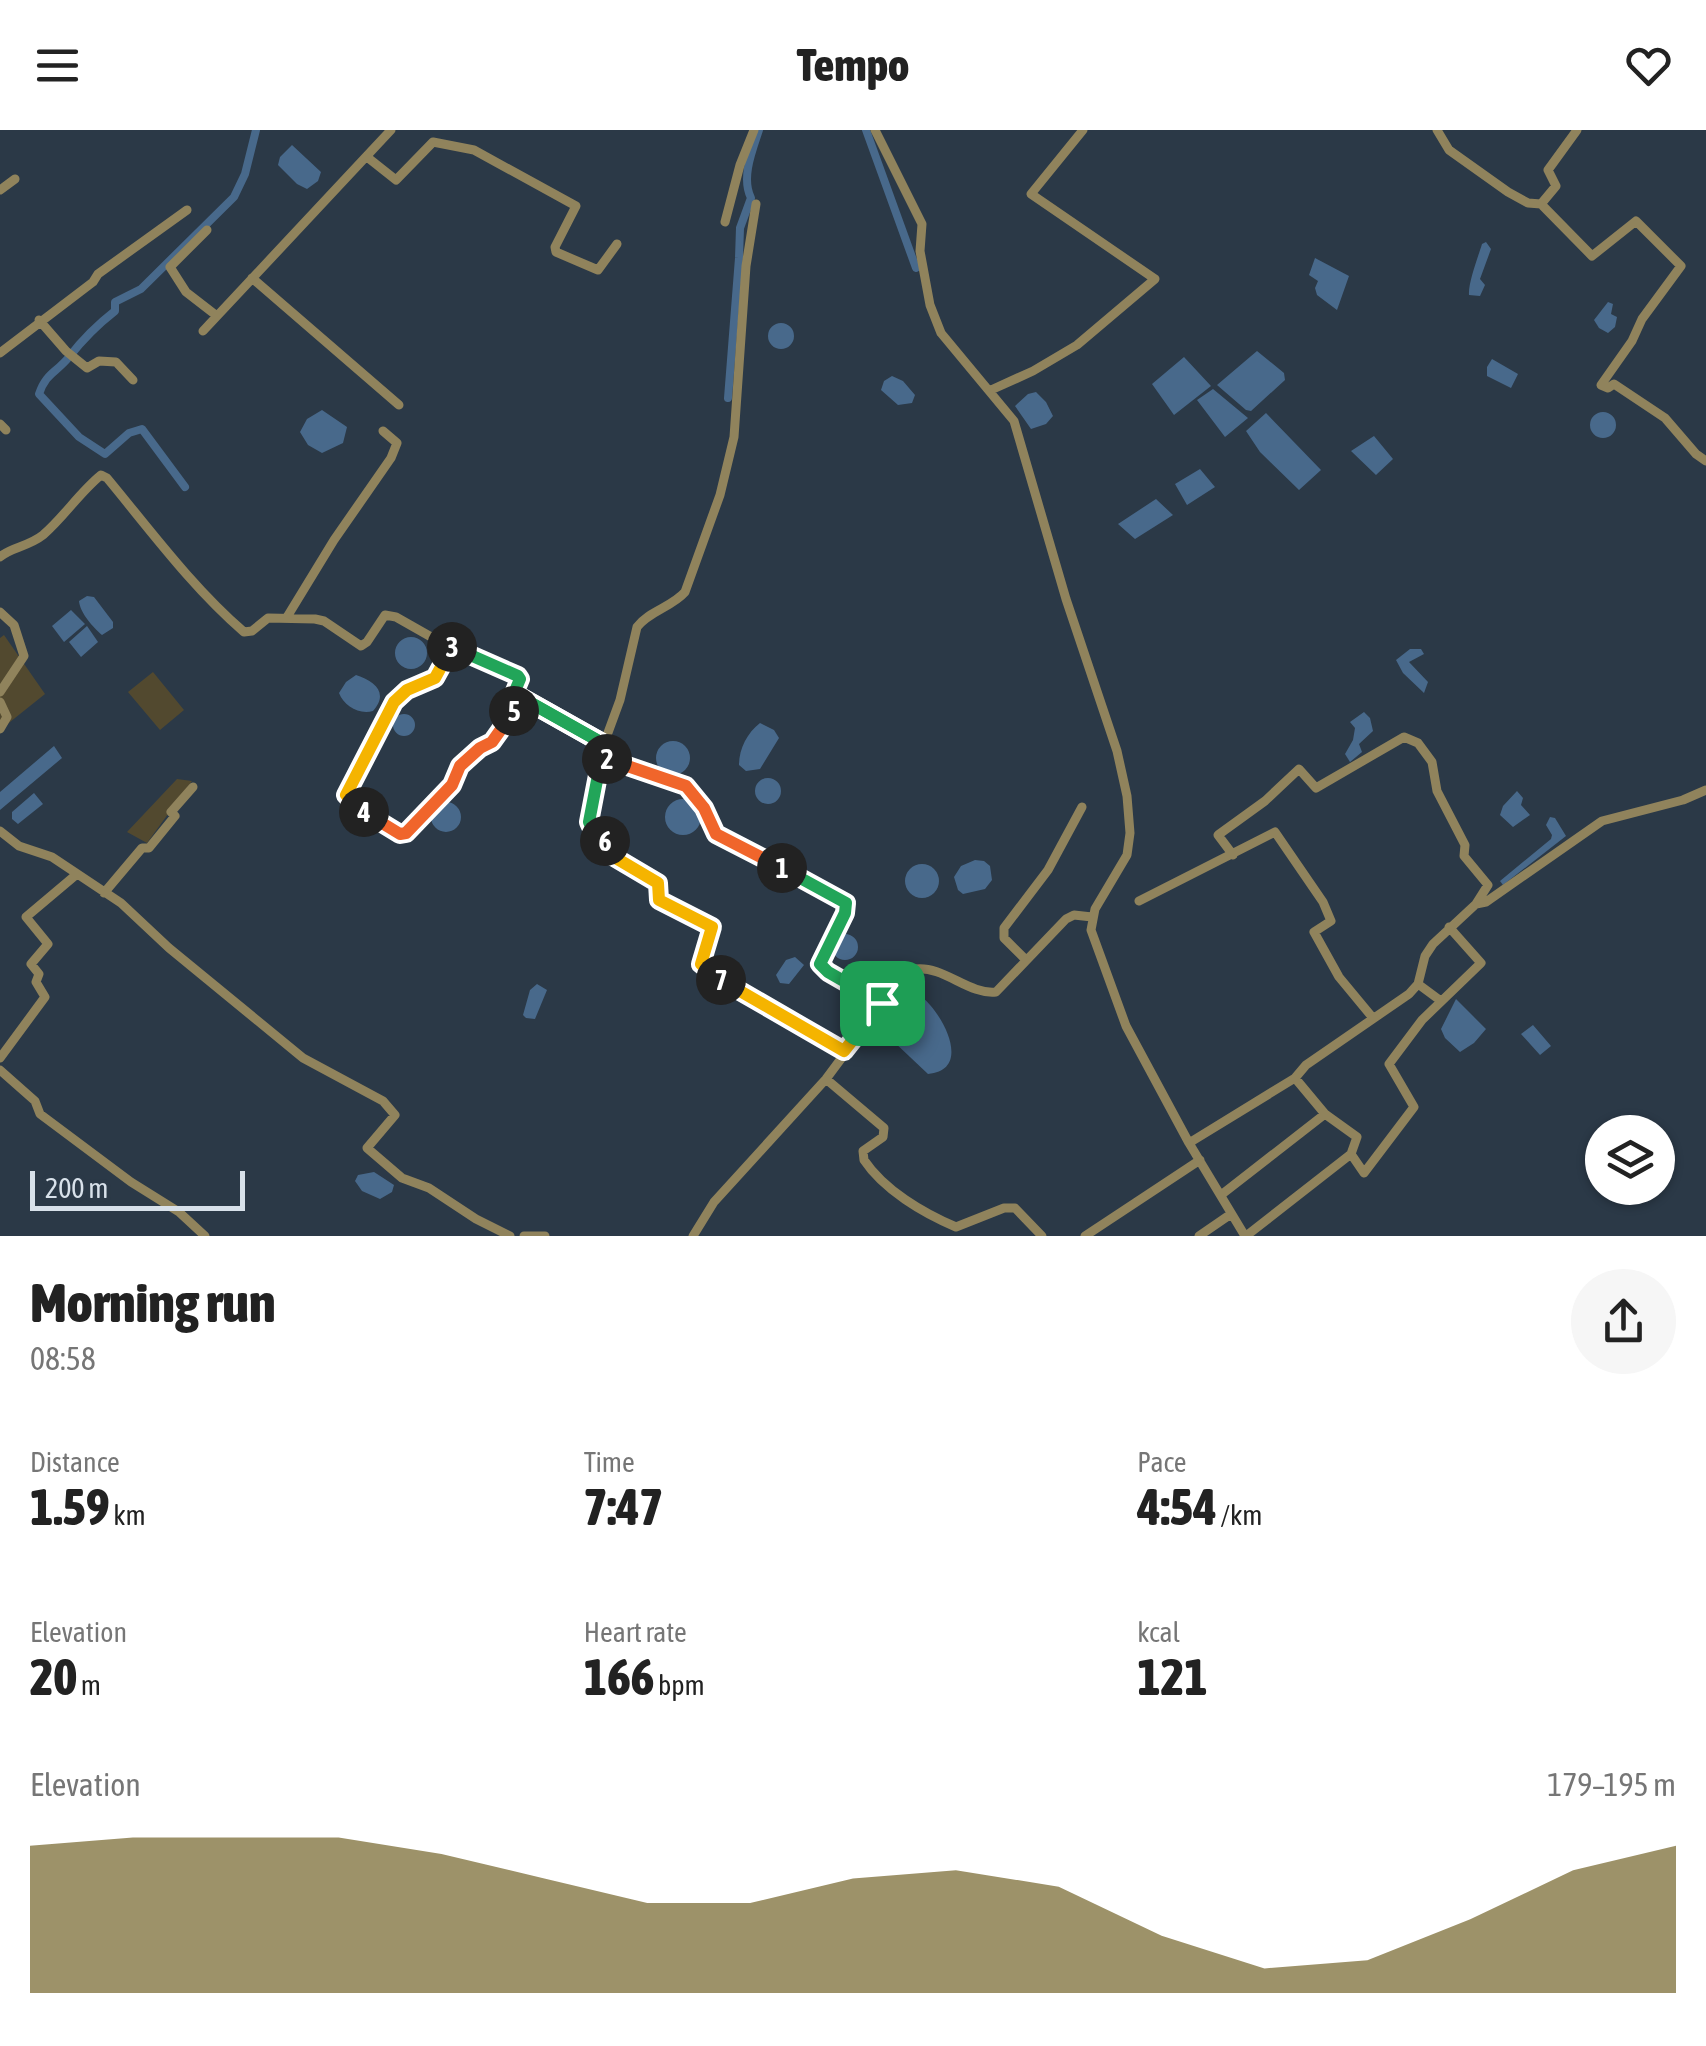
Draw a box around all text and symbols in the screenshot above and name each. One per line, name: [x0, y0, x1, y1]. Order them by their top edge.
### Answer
icon: menu: [30, 38, 85, 93]
icon: heart: [1621, 38, 1676, 93]
text: Tempo: [797, 39, 909, 91]
pin: 3: [427, 622, 477, 672]
text: 3: [445, 631, 459, 663]
pin: 5: [489, 686, 539, 736]
text: 5: [507, 695, 521, 727]
pin: 2: [582, 734, 632, 784]
text: 2: [600, 743, 614, 775]
pin: 4: [339, 787, 389, 837]
text: 4: [357, 796, 371, 828]
pin: 6: [580, 816, 630, 866]
text: 6: [598, 825, 612, 857]
pin: 1: [757, 843, 807, 893]
text: 1: [775, 852, 789, 884]
pin: 7: [696, 955, 746, 1005]
pin: [840, 961, 925, 1046]
text: 7: [714, 964, 728, 996]
icon: arrive: [855, 976, 910, 1031]
map controls: [1585, 1115, 1675, 1205]
button: layers: [1585, 1115, 1675, 1205]
scale bar: [30, 1166, 245, 1210]
text: 200 m: [45, 1172, 108, 1204]
button: share: [1571, 1269, 1676, 1374]
text: Morning run: [30, 1271, 276, 1334]
text: 08:58: [30, 1340, 96, 1377]
text: Distance: [30, 1446, 120, 1478]
text: Time: [584, 1446, 635, 1478]
text: Pace: [1137, 1446, 1187, 1478]
text: 1.59: [30, 1478, 109, 1536]
text: 7:47: [584, 1478, 663, 1536]
text: 4:54: [1137, 1478, 1217, 1536]
text: km: [109, 1499, 146, 1531]
text: /km: [1217, 1499, 1263, 1531]
text: Elevation: [30, 1616, 127, 1648]
text: Heart rate: [584, 1616, 687, 1648]
text: kcal: [1137, 1616, 1180, 1648]
text: 20: [30, 1648, 77, 1706]
text: 166: [584, 1648, 654, 1706]
text: 121: [1137, 1648, 1208, 1706]
text: m: [77, 1669, 101, 1701]
text: bpm: [654, 1669, 705, 1701]
text: Elevation: [30, 1766, 141, 1803]
text: 179–195 m: [1547, 1766, 1676, 1803]

